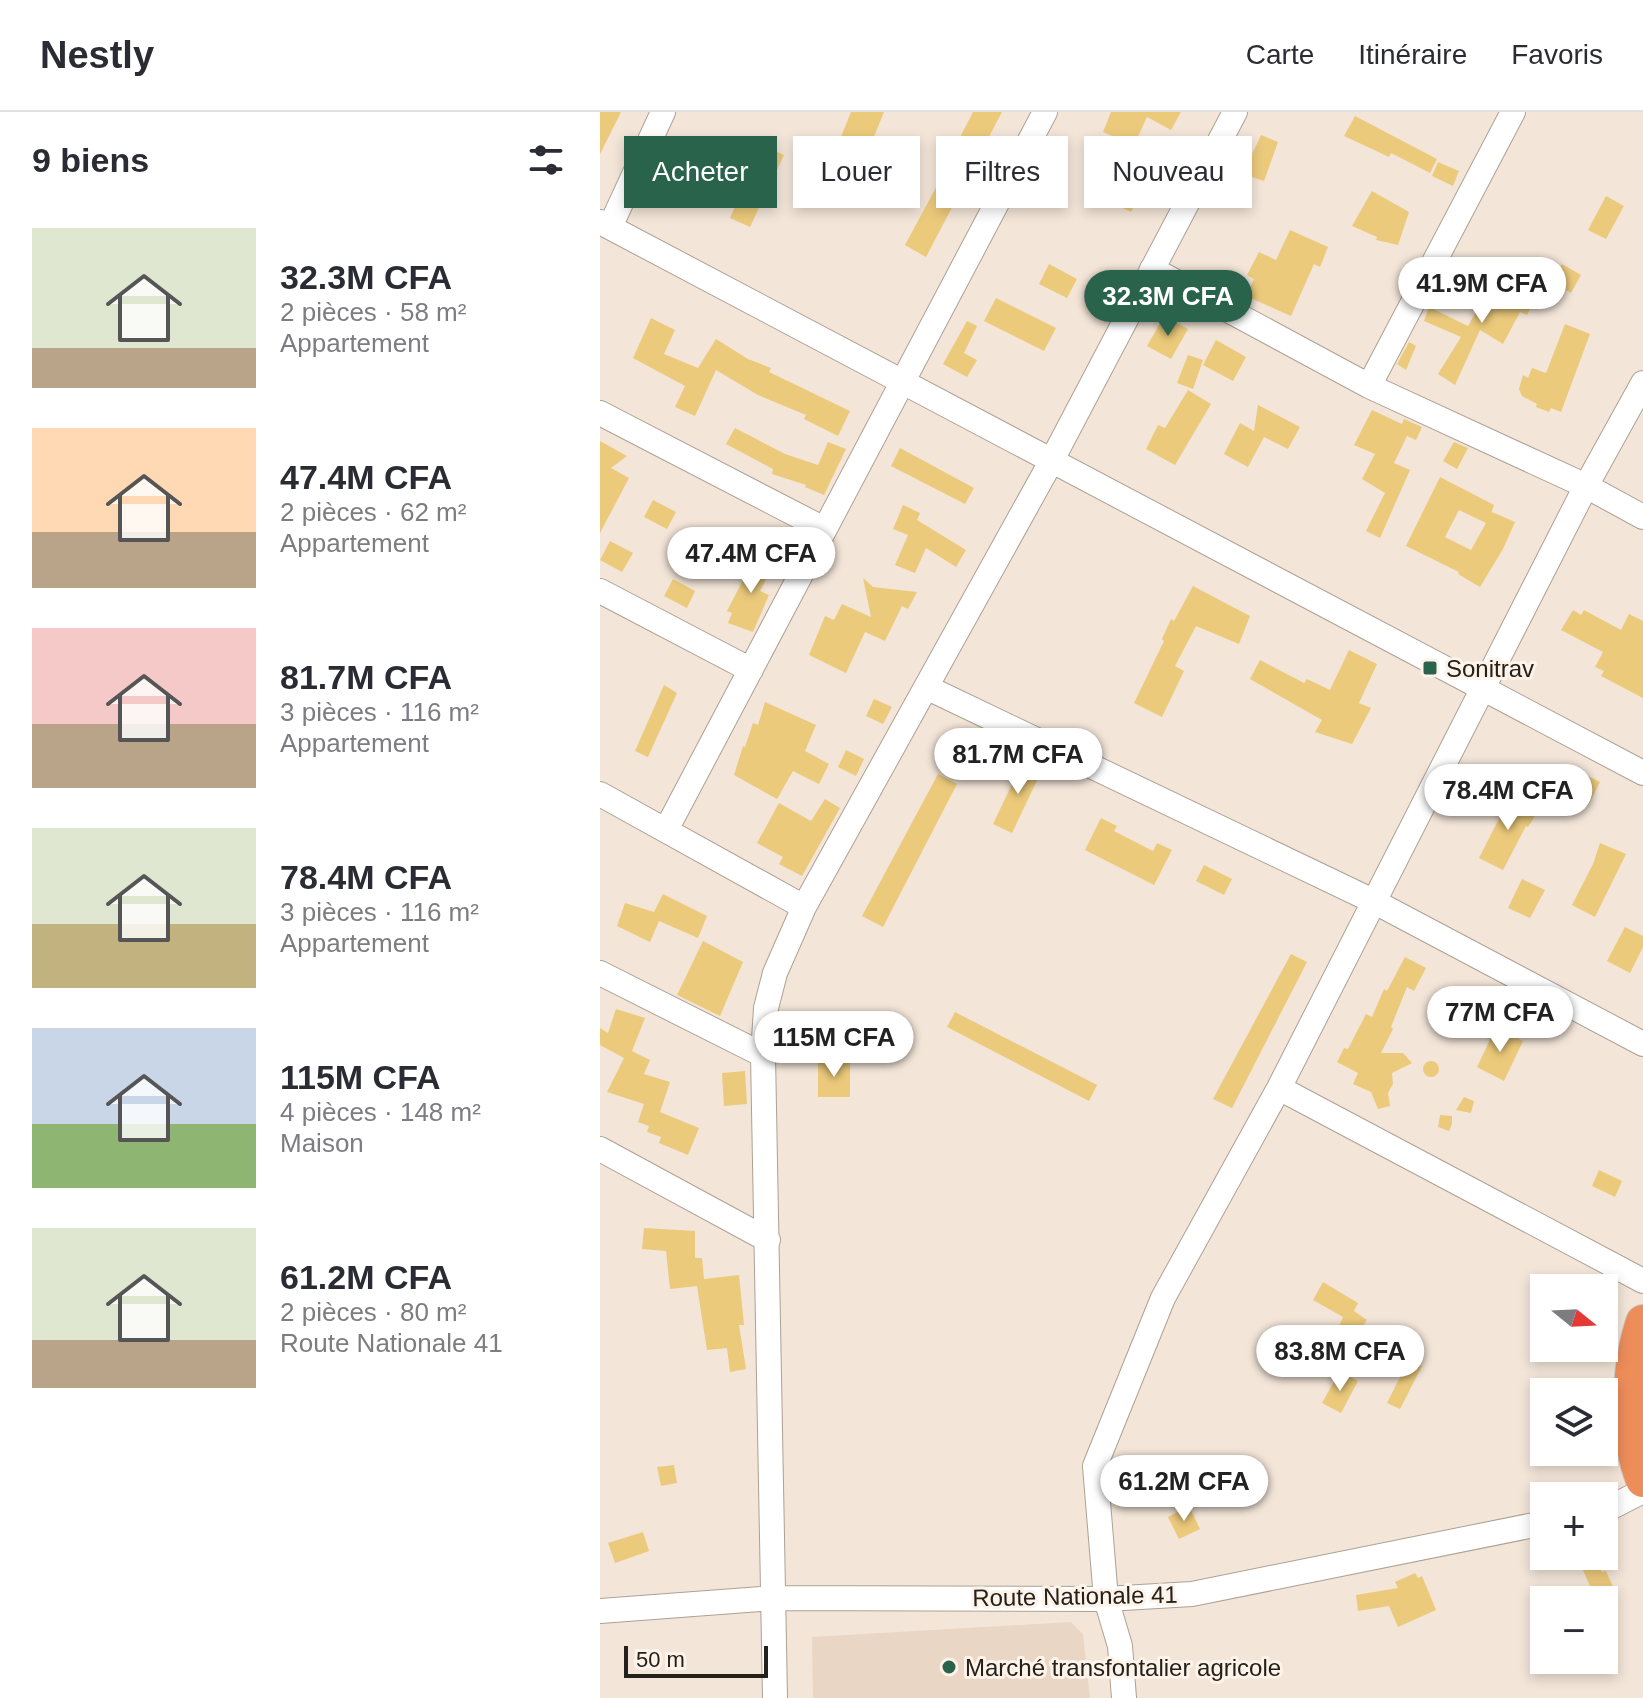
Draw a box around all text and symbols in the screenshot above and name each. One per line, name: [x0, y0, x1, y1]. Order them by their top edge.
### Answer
text: Nestly: [40, 34, 154, 76]
text: Carte: [1246, 39, 1314, 70]
text: Itinéraire: [1358, 39, 1467, 70]
text: Favoris: [1511, 39, 1603, 70]
chip: Acheter: [624, 136, 777, 208]
chip: Louer: [793, 136, 920, 208]
chip: Filtres: [936, 136, 1068, 208]
chip: Nouveau: [1084, 136, 1252, 208]
icon: filters: [524, 138, 568, 182]
text: 9 biens: [32, 141, 149, 179]
pin: 41.9M CFA: [1390, 257, 1574, 325]
text: 32.3M CFA: [280, 258, 452, 296]
icon: home: [96, 260, 192, 356]
text: 41.9M CFA: [1416, 268, 1548, 298]
pin: 32.3M CFA: [1076, 270, 1260, 338]
text: 32.3M CFA: [1102, 281, 1234, 311]
text: 2 pièces · 58 m²: [280, 297, 466, 327]
text: Appartement: [280, 328, 429, 358]
text: 47.4M CFA: [280, 458, 452, 496]
icon: home: [96, 460, 192, 556]
text: 2 pièces · 62 m²: [280, 497, 466, 527]
pin: 47.4M CFA: [659, 527, 843, 595]
text: Appartement: [280, 528, 429, 558]
text: 47.4M CFA: [685, 538, 817, 568]
place label: Sonitrav: [1446, 655, 1534, 682]
text: 81.7M CFA: [280, 658, 452, 696]
marker: Sonitrav: [1421, 659, 1439, 677]
icon: home: [96, 660, 192, 756]
text: 3 pièces · 116 m²: [280, 697, 479, 727]
text: Appartement: [280, 728, 429, 758]
pin: 81.7M CFA: [926, 728, 1110, 796]
text: 81.7M CFA: [952, 739, 1084, 769]
pin: 78.4M CFA: [1416, 764, 1600, 832]
text: 78.4M CFA: [1442, 775, 1574, 805]
text: 78.4M CFA: [280, 858, 452, 896]
icon: home: [96, 860, 192, 956]
text: 3 pièces · 116 m²: [280, 897, 479, 927]
text: Appartement: [280, 928, 429, 958]
pin: 77M CFA: [1426, 986, 1574, 1054]
text: 77M CFA: [1445, 997, 1555, 1027]
pin: 115M CFA: [751, 1011, 917, 1079]
text: 115M CFA: [773, 1022, 895, 1052]
text: 115M CFA: [280, 1058, 441, 1096]
icon: home: [96, 1060, 192, 1156]
text: 4 pièces · 148 m²: [280, 1097, 481, 1127]
text: Maison: [280, 1128, 364, 1158]
text: 61.2M CFA: [280, 1258, 452, 1296]
icon: home: [96, 1260, 192, 1356]
north arrow: [1530, 1274, 1618, 1362]
map controls: [1530, 1274, 1618, 1674]
text: 2 pièces · 80 m²: [280, 1297, 466, 1327]
pin: 83.8M CFA: [1248, 1325, 1432, 1393]
text: Route Nationale 41: [280, 1328, 503, 1358]
text: 83.8M CFA: [1274, 1336, 1406, 1366]
button: layers: [1530, 1378, 1618, 1466]
pin: 61.2M CFA: [1092, 1455, 1276, 1523]
text: 61.2M CFA: [1118, 1466, 1250, 1496]
button: +: [1530, 1482, 1618, 1570]
street label: Route Nationale 41: [972, 1581, 1178, 1611]
button: −: [1530, 1586, 1618, 1674]
scale bar: [624, 1642, 768, 1678]
text: 50 m: [636, 1647, 685, 1672]
place label: Marché transfontalier agricole: [965, 1654, 1281, 1681]
marker: Marché transfontalier agricole: [940, 1658, 958, 1676]

